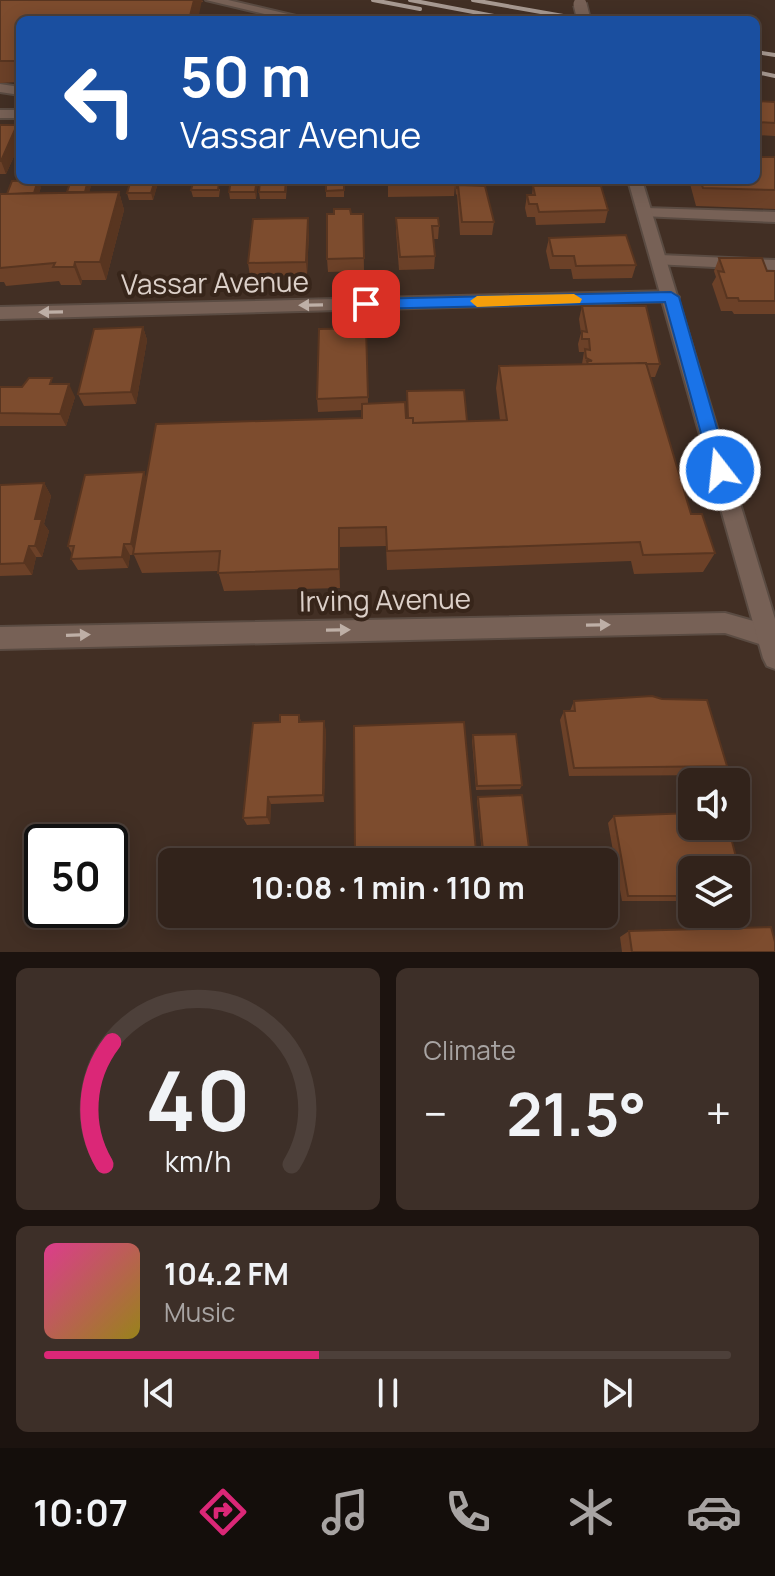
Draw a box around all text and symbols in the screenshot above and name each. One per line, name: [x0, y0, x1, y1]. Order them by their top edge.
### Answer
text: 50 m: [180, 37, 311, 114]
icon: left: [48, 48, 152, 152]
text: Vassar Avenue: [180, 110, 421, 159]
street label: Vassar Avenue: [121, 261, 309, 303]
pin: [332, 270, 400, 338]
icon: arrive: [344, 282, 388, 326]
one-way arrow: [298, 299, 323, 312]
one-way arrow: [38, 305, 63, 318]
position arrow: [678, 428, 762, 512]
street label: Irving Avenue: [299, 579, 471, 619]
one-way arrow: [586, 619, 611, 631]
one-way arrow: [326, 623, 351, 636]
one-way arrow: [66, 628, 91, 641]
map controls: [678, 768, 750, 928]
button: sound: [678, 768, 750, 840]
speed limit sign: 50: [24, 824, 128, 928]
button: layers: [678, 856, 750, 928]
text: 10:08 · 1 min · 110 m: [251, 867, 525, 908]
text: Climate: [424, 1032, 516, 1068]
text: 40: [145, 1042, 250, 1156]
text: 21.5°: [506, 1072, 646, 1154]
text: −: [424, 1083, 447, 1143]
text: +: [706, 1083, 731, 1143]
text: km/h: [165, 1142, 231, 1181]
text: 104.2 FM: [164, 1253, 289, 1294]
text: Music: [164, 1294, 235, 1330]
icon: previous: [137, 1371, 181, 1415]
icon: pause: [366, 1371, 410, 1415]
icon: next: [595, 1371, 639, 1415]
icon: directions: [195, 1484, 251, 1540]
icon: music: [317, 1484, 373, 1540]
icon: phone: [440, 1484, 496, 1540]
icon: climate: [563, 1484, 619, 1540]
icon: car: [686, 1484, 742, 1540]
text: 10:07: [33, 1488, 128, 1537]

